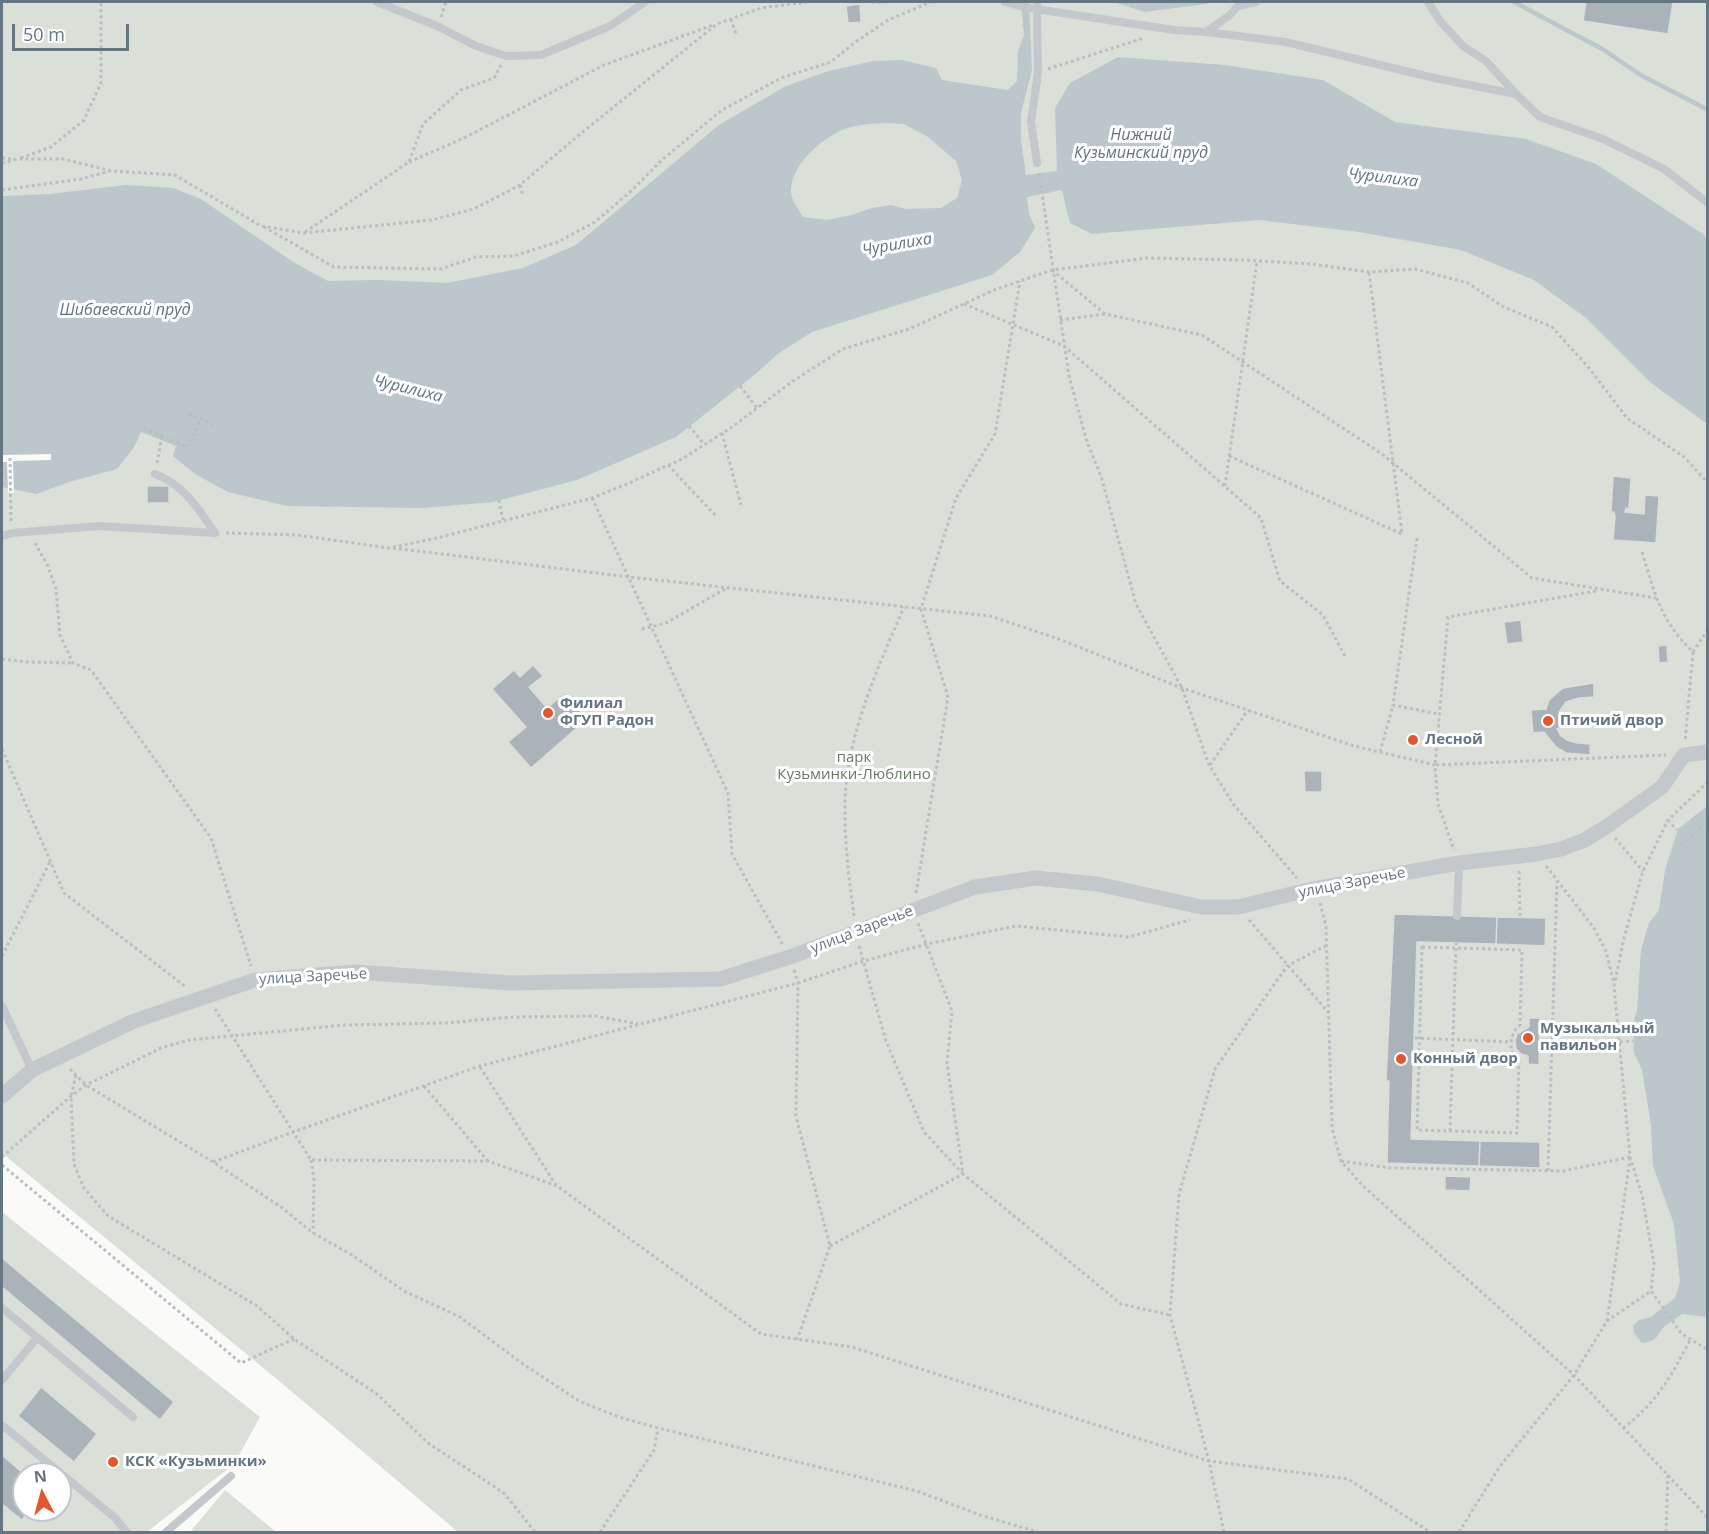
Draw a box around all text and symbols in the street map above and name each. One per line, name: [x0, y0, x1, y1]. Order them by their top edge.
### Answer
scale bar: [15, 12, 132, 50]
text: 50 m: [23, 22, 65, 46]
water label: Нижний Кузьминский пруд: [1074, 125, 1208, 163]
water label: Чурилиха: [1347, 164, 1419, 192]
water label: Чурилиха: [861, 229, 933, 261]
water label: Шибаевский пруд: [59, 300, 191, 320]
water label: Чурилиха: [371, 371, 445, 407]
place label: Филиал ФГУП Радон: [560, 695, 654, 730]
marker: Филиал ФГУП Радон: [541, 706, 555, 720]
place label: Птичий двор: [1560, 712, 1664, 730]
marker: Птичий двор: [1541, 714, 1555, 728]
place label: Лесной: [1425, 731, 1483, 749]
marker: Лесной: [1406, 733, 1420, 747]
park label: парк Кузьминки-Люблино: [777, 749, 931, 784]
street label: улица Заречье: [1297, 864, 1407, 902]
street label: улица Заречье: [808, 902, 916, 958]
street label: улица Заречье: [258, 965, 368, 989]
place label: Музыкальный павильон: [1540, 1020, 1654, 1055]
marker: Музыкальный павильон: [1521, 1031, 1535, 1045]
place label: Конный двор: [1413, 1050, 1518, 1068]
marker: Конный двор: [1394, 1052, 1408, 1066]
place label: КСК «Кузьминки»: [125, 1453, 267, 1471]
marker: КСК «Кузьминки»: [106, 1455, 120, 1469]
north arrow: [12, 1462, 72, 1522]
text: N: [33, 1464, 48, 1488]

